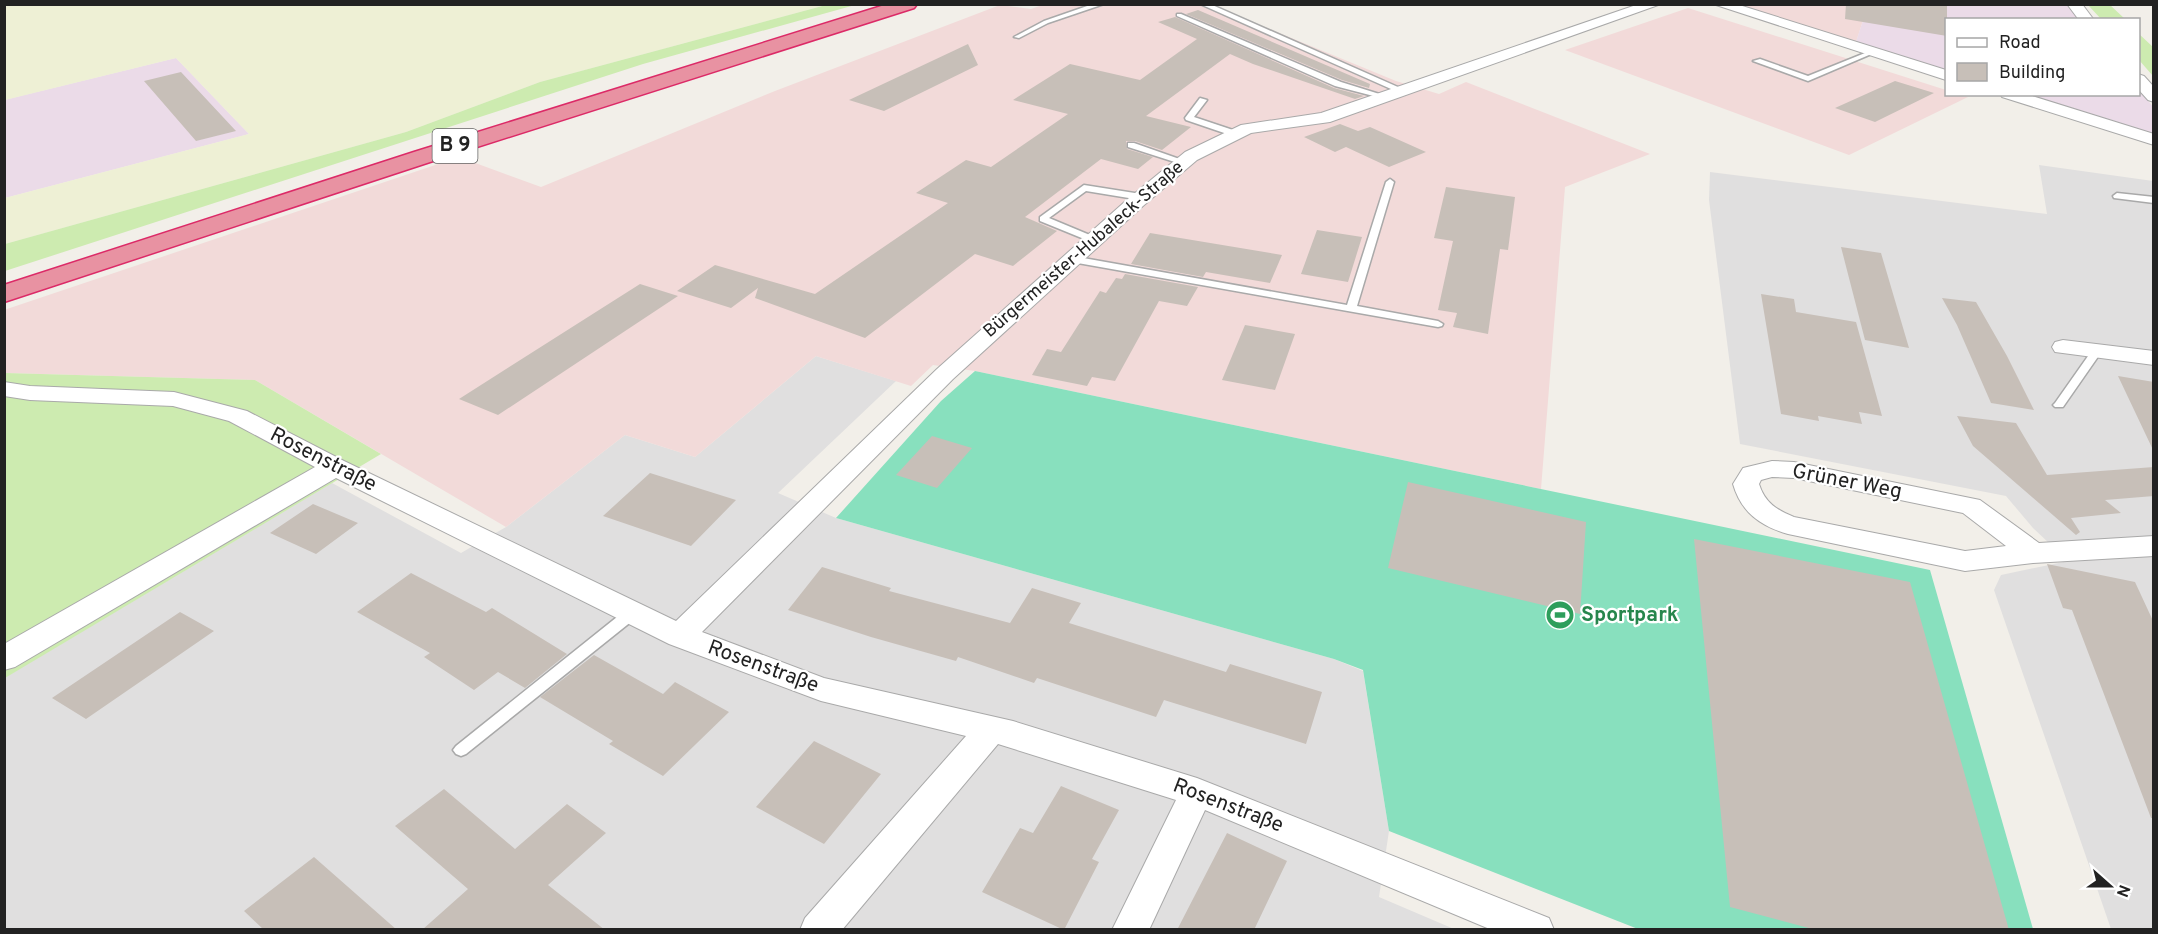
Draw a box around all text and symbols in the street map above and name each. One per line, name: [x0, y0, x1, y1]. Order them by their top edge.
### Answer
legend: [1945, 18, 2140, 96]
text: Road: [1999, 32, 2041, 55]
text: Building: [1999, 62, 2065, 85]
road number: B 9: [432, 129, 478, 163]
street label: Bürgermeister-Hubaleck-Straße: [979, 157, 1189, 343]
street label: Rosenstraße: [265, 422, 381, 498]
street label: Grüner Weg: [1790, 458, 1904, 506]
sports icon: Sportpark: [1544, 599, 1576, 631]
place label: Sportpark: [1581, 602, 1679, 629]
street label: Rosenstraße: [704, 634, 822, 700]
street label: Rosenstraße: [1169, 773, 1287, 839]
north arrow: [2080, 856, 2140, 916]
text: N: [2111, 882, 2134, 900]

